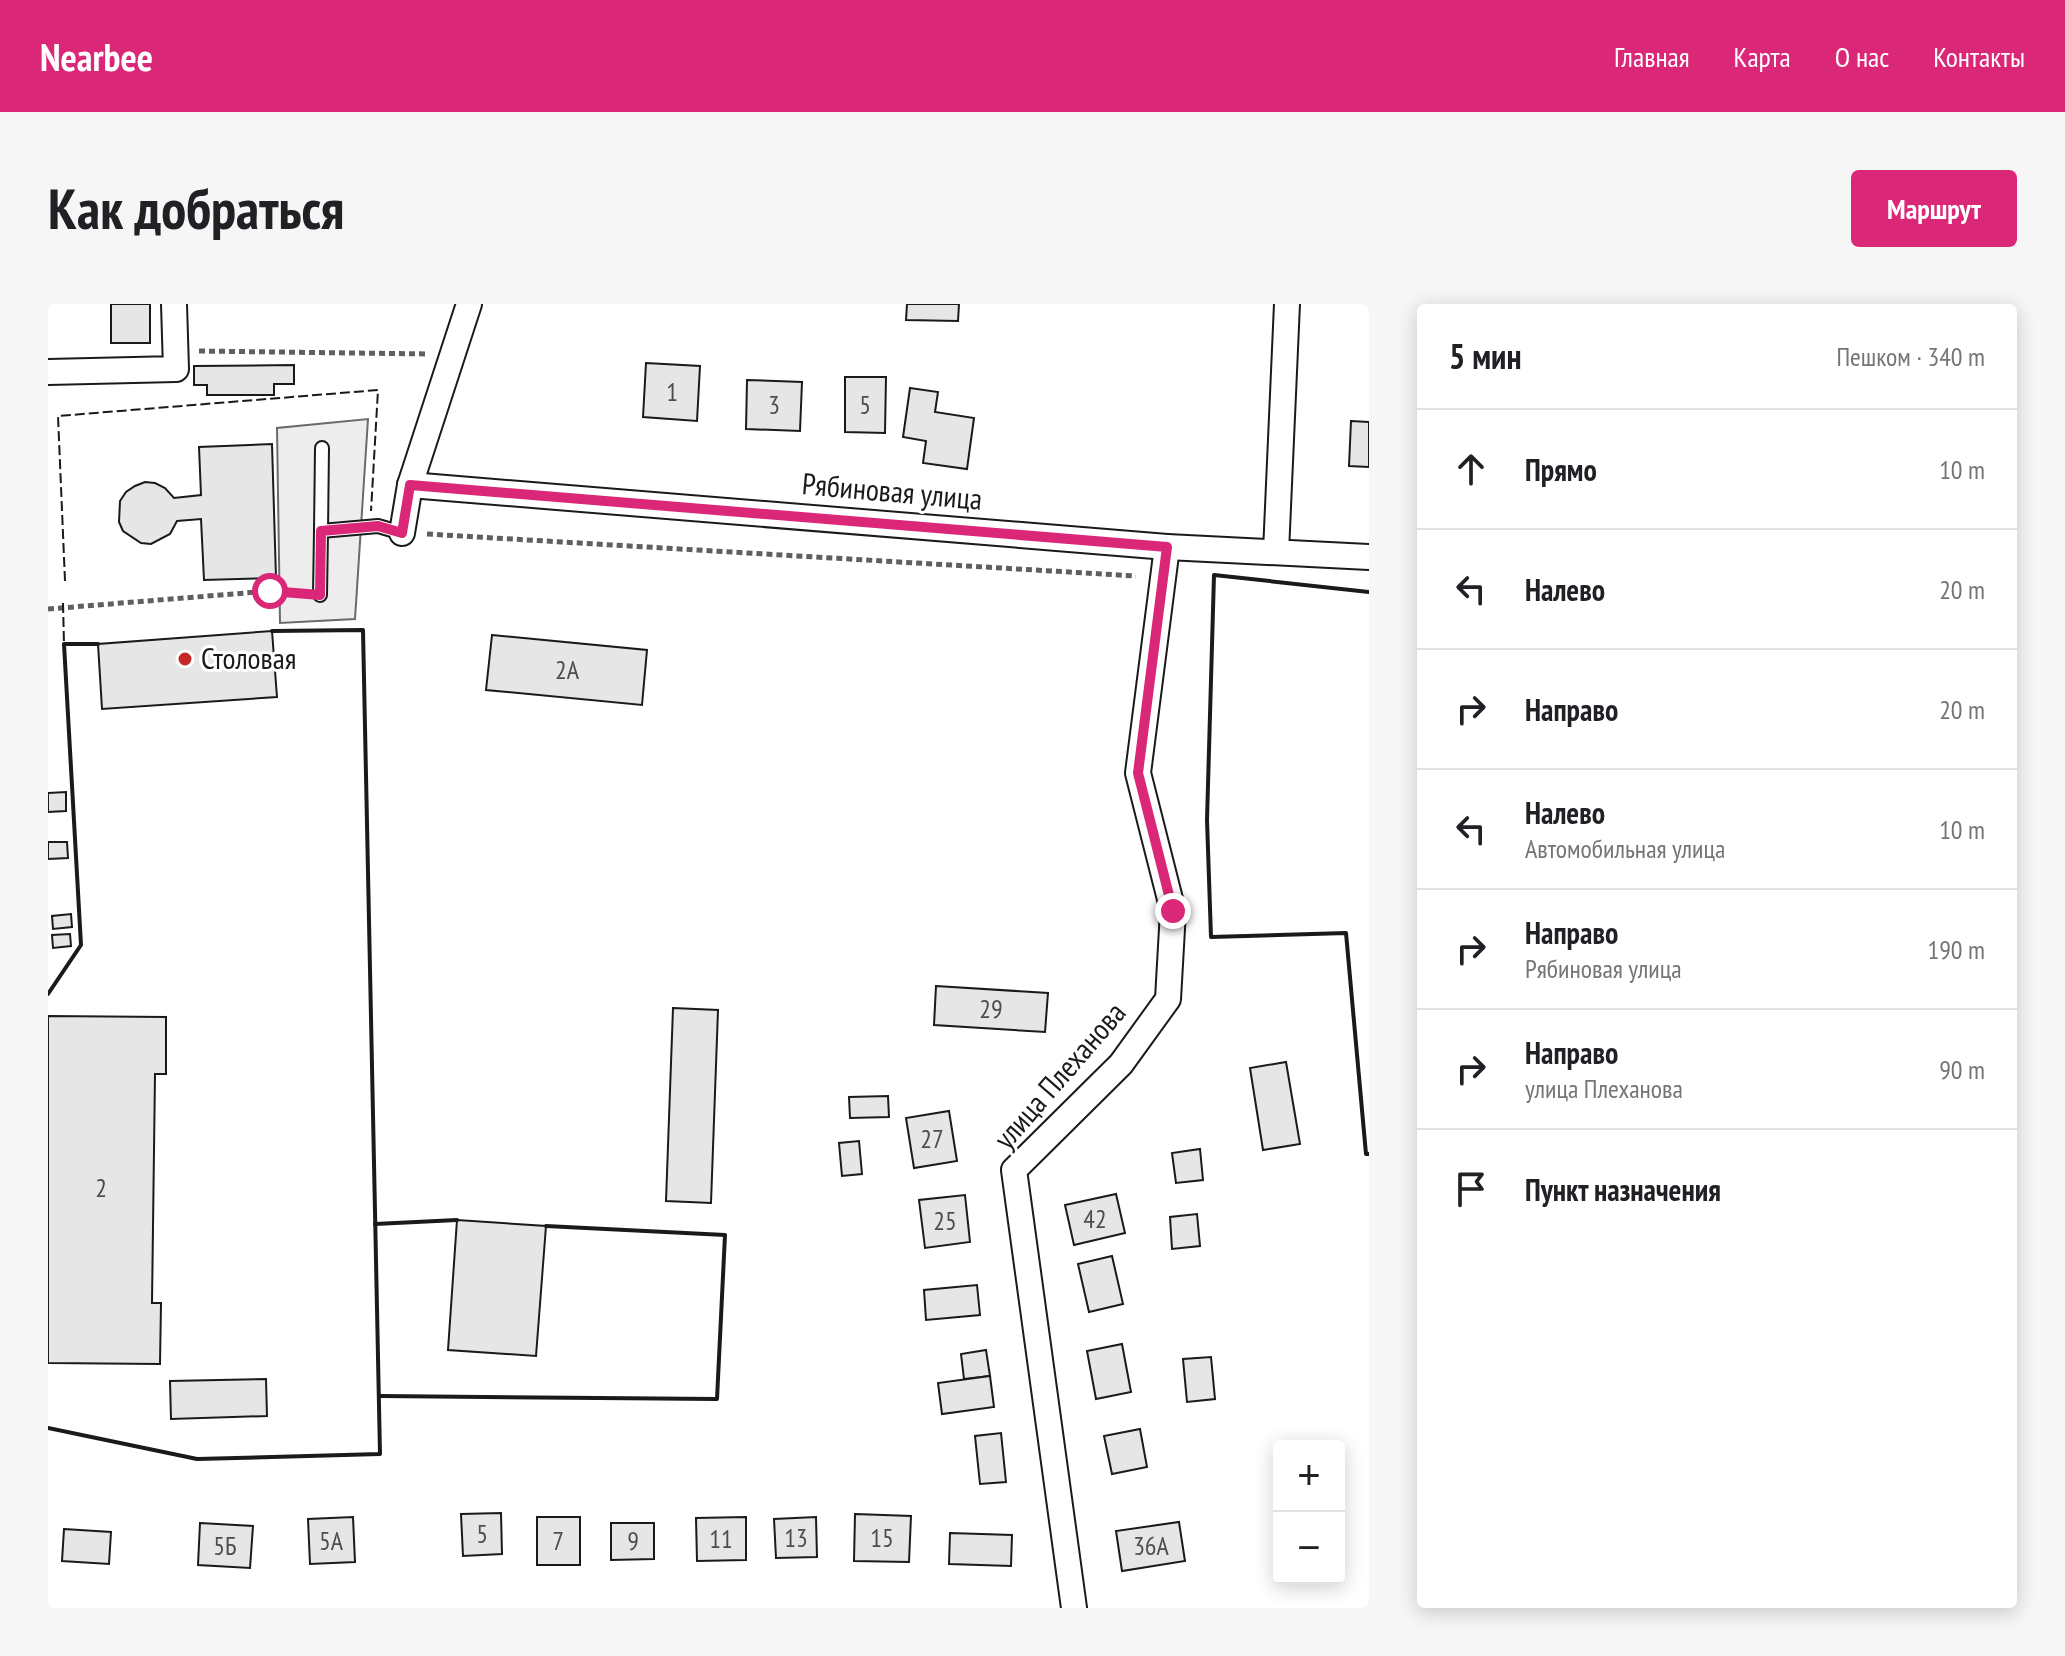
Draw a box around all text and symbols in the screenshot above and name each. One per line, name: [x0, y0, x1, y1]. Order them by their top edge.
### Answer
text: Nearbee: [40, 32, 153, 81]
text: Главная: [1614, 38, 1690, 75]
text: Карта: [1734, 38, 1791, 75]
text: О нас: [1835, 38, 1889, 75]
text: Контакты: [1933, 38, 2025, 75]
button: Маршрут: [1851, 170, 2017, 247]
text: Как добраться: [48, 172, 344, 244]
text: 5 мин: [1449, 334, 1522, 378]
text: Пешком · 340 m: [1836, 340, 1985, 373]
house number: 1: [666, 375, 678, 408]
house number: 3: [768, 388, 780, 421]
house number: 5: [859, 388, 871, 421]
icon: ahead: [1449, 447, 1493, 491]
text: Прямо: [1525, 450, 1597, 489]
text: 10 m: [1939, 453, 1985, 486]
street label: Рябиновая улица: [800, 463, 984, 518]
icon: left: [1449, 567, 1493, 611]
text: Налево: [1525, 570, 1605, 609]
route start: [252, 573, 288, 609]
text: 20 m: [1939, 573, 1985, 606]
place label: Столовая: [201, 638, 296, 677]
marker: Столовая: [176, 650, 194, 668]
house number: 2А: [555, 653, 580, 686]
icon: right: [1449, 687, 1493, 731]
text: Направо: [1525, 690, 1618, 729]
text: 20 m: [1939, 693, 1985, 726]
text: Налево: [1525, 793, 1605, 832]
icon: left: [1449, 807, 1493, 851]
text: 10 m: [1939, 813, 1985, 846]
text: Автомобильная улица: [1525, 832, 1725, 865]
route end: [1155, 893, 1191, 929]
text: Направо: [1525, 913, 1618, 952]
icon: right: [1449, 927, 1493, 971]
text: 190 m: [1927, 933, 1985, 966]
text: Рябиновая улица: [1525, 952, 1682, 985]
house number: 29: [979, 992, 1003, 1025]
street label: улица Плеханова: [984, 993, 1133, 1157]
text: Направо: [1525, 1033, 1618, 1072]
icon: right: [1449, 1047, 1493, 1091]
text: 90 m: [1939, 1053, 1985, 1086]
text: улица Плеханова: [1525, 1072, 1683, 1105]
house number: 27: [920, 1122, 944, 1155]
icon: arrive: [1449, 1167, 1493, 1211]
text: Пункт назначения: [1525, 1170, 1721, 1209]
house number: 2: [95, 1171, 107, 1204]
house number: 42: [1083, 1202, 1107, 1235]
house number: 25: [933, 1204, 957, 1237]
map controls: [1273, 1440, 1345, 1584]
button: +: [1273, 1440, 1345, 1512]
button: −: [1273, 1512, 1345, 1584]
house number: 5: [476, 1517, 488, 1550]
house number: 13: [784, 1521, 808, 1554]
house number: 15: [870, 1521, 894, 1554]
house number: 11: [709, 1522, 733, 1555]
house number: 5А: [319, 1524, 344, 1557]
house number: 7: [552, 1524, 564, 1557]
house number: 9: [627, 1524, 639, 1557]
house number: 5Б: [213, 1529, 237, 1562]
house number: 36А: [1133, 1529, 1170, 1562]

